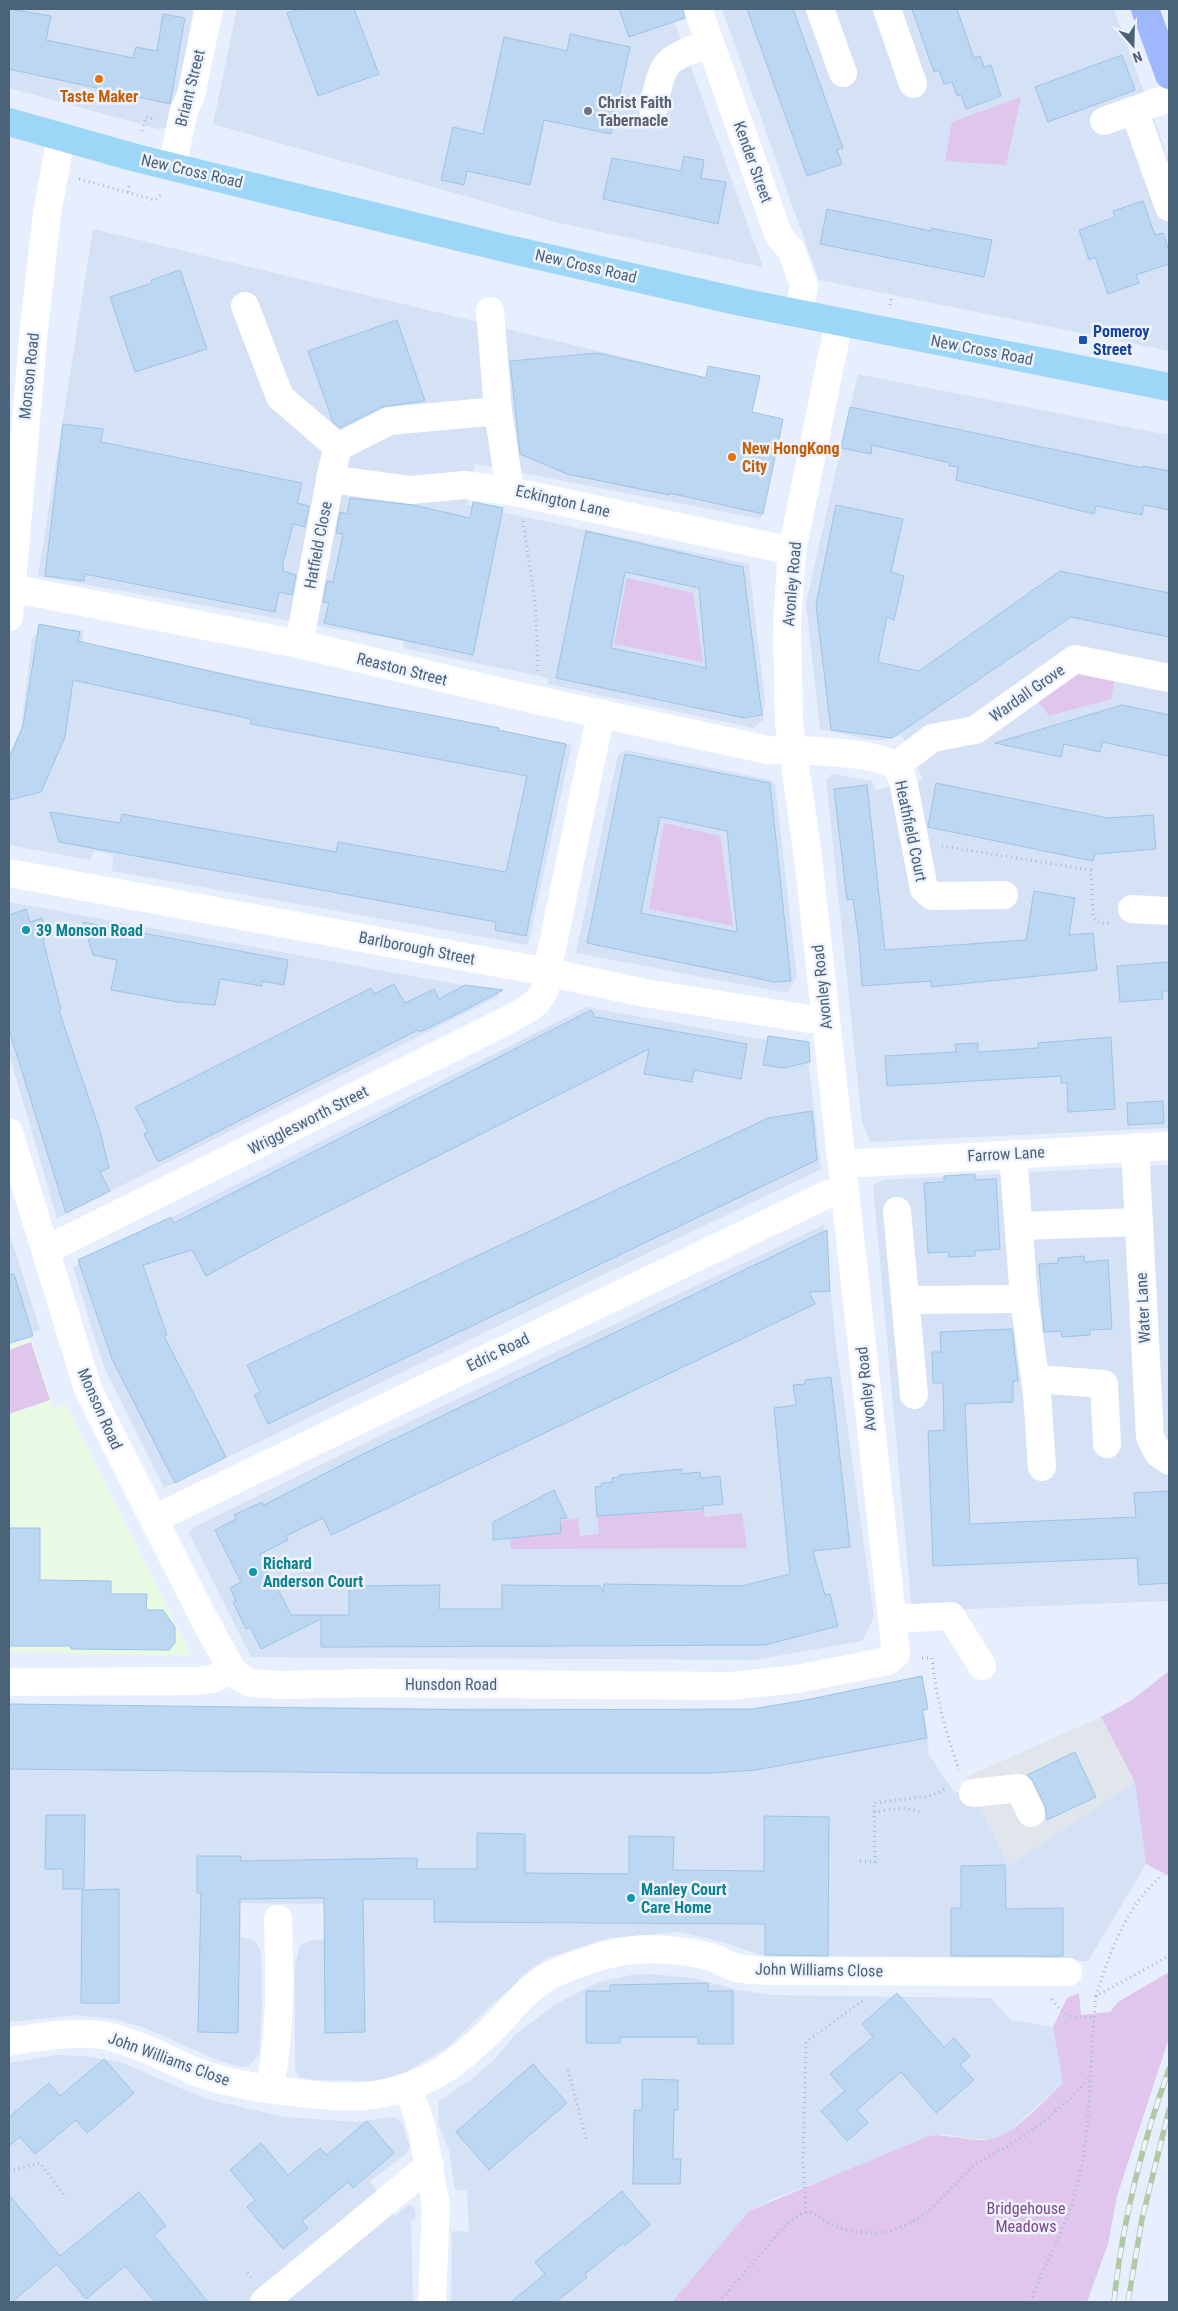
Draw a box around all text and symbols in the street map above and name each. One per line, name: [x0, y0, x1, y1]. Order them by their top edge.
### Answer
north arrow: [1108, 20, 1158, 70]
street label: Briant Street: [171, 47, 209, 128]
text: N: [1131, 48, 1144, 66]
marker: Taste Maker: [93, 73, 105, 85]
place label: Taste Maker: [60, 87, 138, 106]
place label: Christ Faith Tabernacle: [598, 93, 672, 130]
marker: Christ Faith Tabernacle: [582, 105, 594, 117]
street label: Kender Street: [729, 119, 777, 206]
street label: New Cross Road: [139, 150, 245, 192]
street label: New Cross Road: [533, 245, 639, 287]
place label: Pomeroy Street: [1093, 322, 1149, 359]
street label: New Cross Road: [929, 331, 1035, 369]
street label: Monson Road: [15, 332, 43, 420]
marker: Pomeroy Street: [1077, 334, 1089, 346]
place label: New HongKong City: [742, 439, 840, 476]
marker: New HongKong City: [726, 451, 738, 463]
street label: Eckington Lane: [514, 481, 612, 521]
street label: Hatfield Close: [300, 500, 336, 590]
street label: Avonley Road: [779, 541, 805, 627]
street label: Reaston Street: [355, 649, 449, 689]
street label: Wardall Grove: [986, 660, 1068, 726]
street label: Heathfield Court: [891, 779, 931, 884]
place label: 39 Monson Road: [36, 921, 143, 940]
marker: 39 Monson Road: [20, 924, 32, 936]
street label: Barlborough Street: [357, 927, 477, 969]
street label: Avonley Road: [808, 944, 836, 1030]
street label: Wrigglesworth Street: [245, 1081, 371, 1158]
street label: Farrow Lane: [967, 1142, 1045, 1166]
street label: Water Lane: [1132, 1272, 1154, 1344]
street label: Edric Road: [464, 1329, 532, 1375]
street label: Avonley Road: [852, 1346, 880, 1432]
street label: Monson Road: [74, 1366, 126, 1452]
place label: Richard Anderson Court: [263, 1554, 363, 1591]
marker: Richard Anderson Court: [247, 1566, 259, 1578]
street label: Hunsdon Road: [405, 1675, 497, 1694]
place label: Manley Court Care Home: [641, 1880, 727, 1917]
marker: Manley Court Care Home: [625, 1892, 637, 1904]
street label: John Williams Close: [755, 1959, 883, 1981]
street label: John Williams Close: [106, 2028, 232, 2090]
park label: Bridgehouse Meadows: [987, 2199, 1065, 2236]

